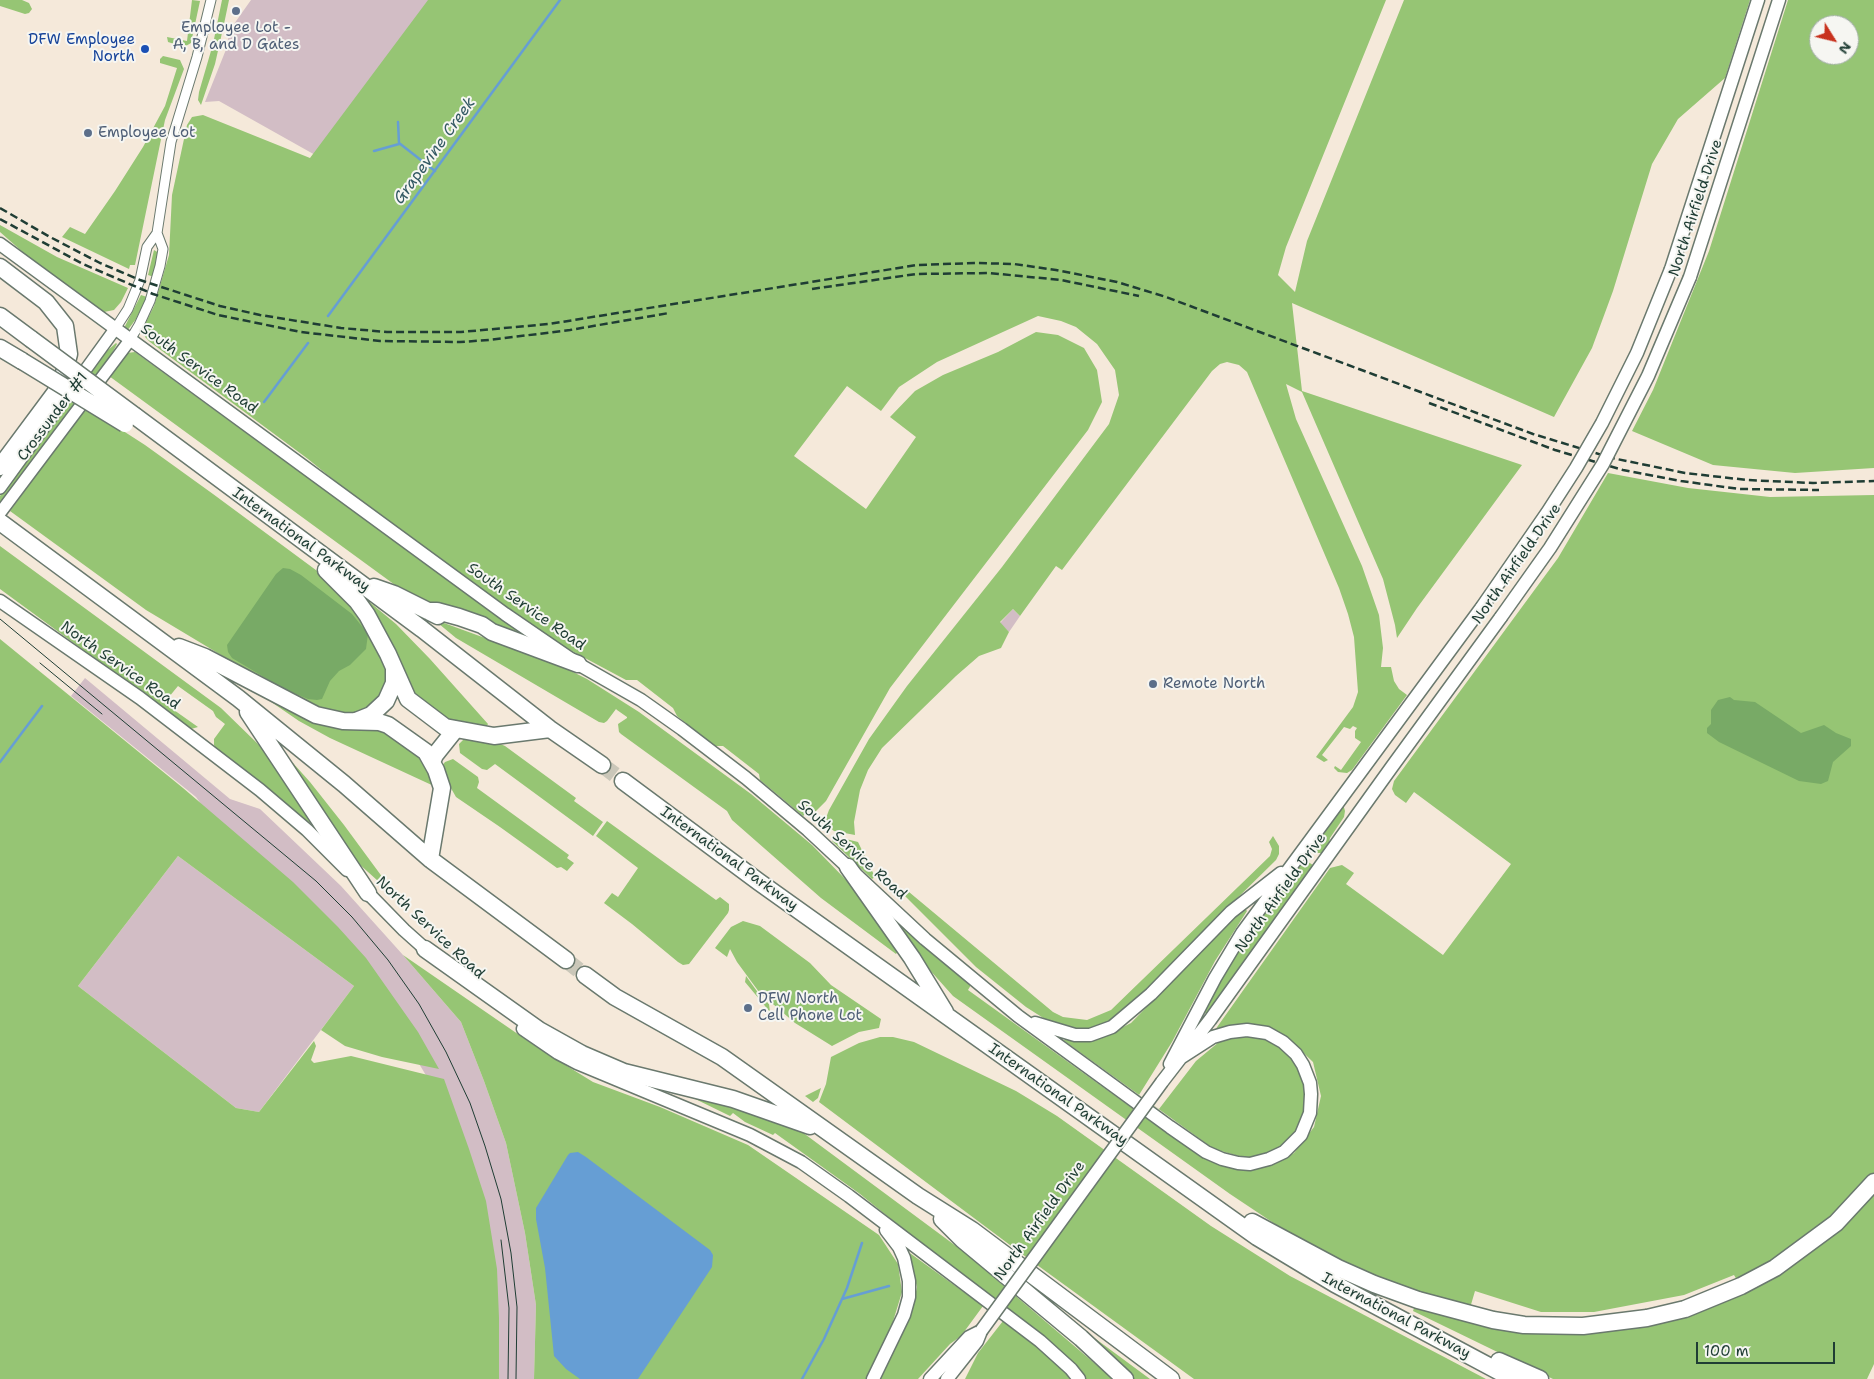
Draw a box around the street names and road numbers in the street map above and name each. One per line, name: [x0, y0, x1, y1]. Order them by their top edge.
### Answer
street label: North Airfield Drive: [1665, 137, 1727, 279]
street label: South Service Road: [137, 320, 261, 418]
street label: Crossunder #1: [14, 369, 92, 465]
street label: International Parkway: [229, 484, 373, 596]
street label: North Airfield Drive: [1469, 500, 1565, 628]
street label: South Service Road: [463, 559, 589, 655]
street label: North Service Road: [57, 618, 183, 714]
street label: South Service Road: [794, 796, 910, 904]
street label: International Parkway: [657, 803, 801, 915]
street label: North Airfield Drive: [1232, 830, 1330, 956]
street label: North Service Road: [372, 873, 488, 983]
street label: International Parkway: [985, 1040, 1131, 1150]
street label: North Airfield Drive: [991, 1158, 1089, 1284]
street label: International Parkway: [1318, 1269, 1474, 1363]

